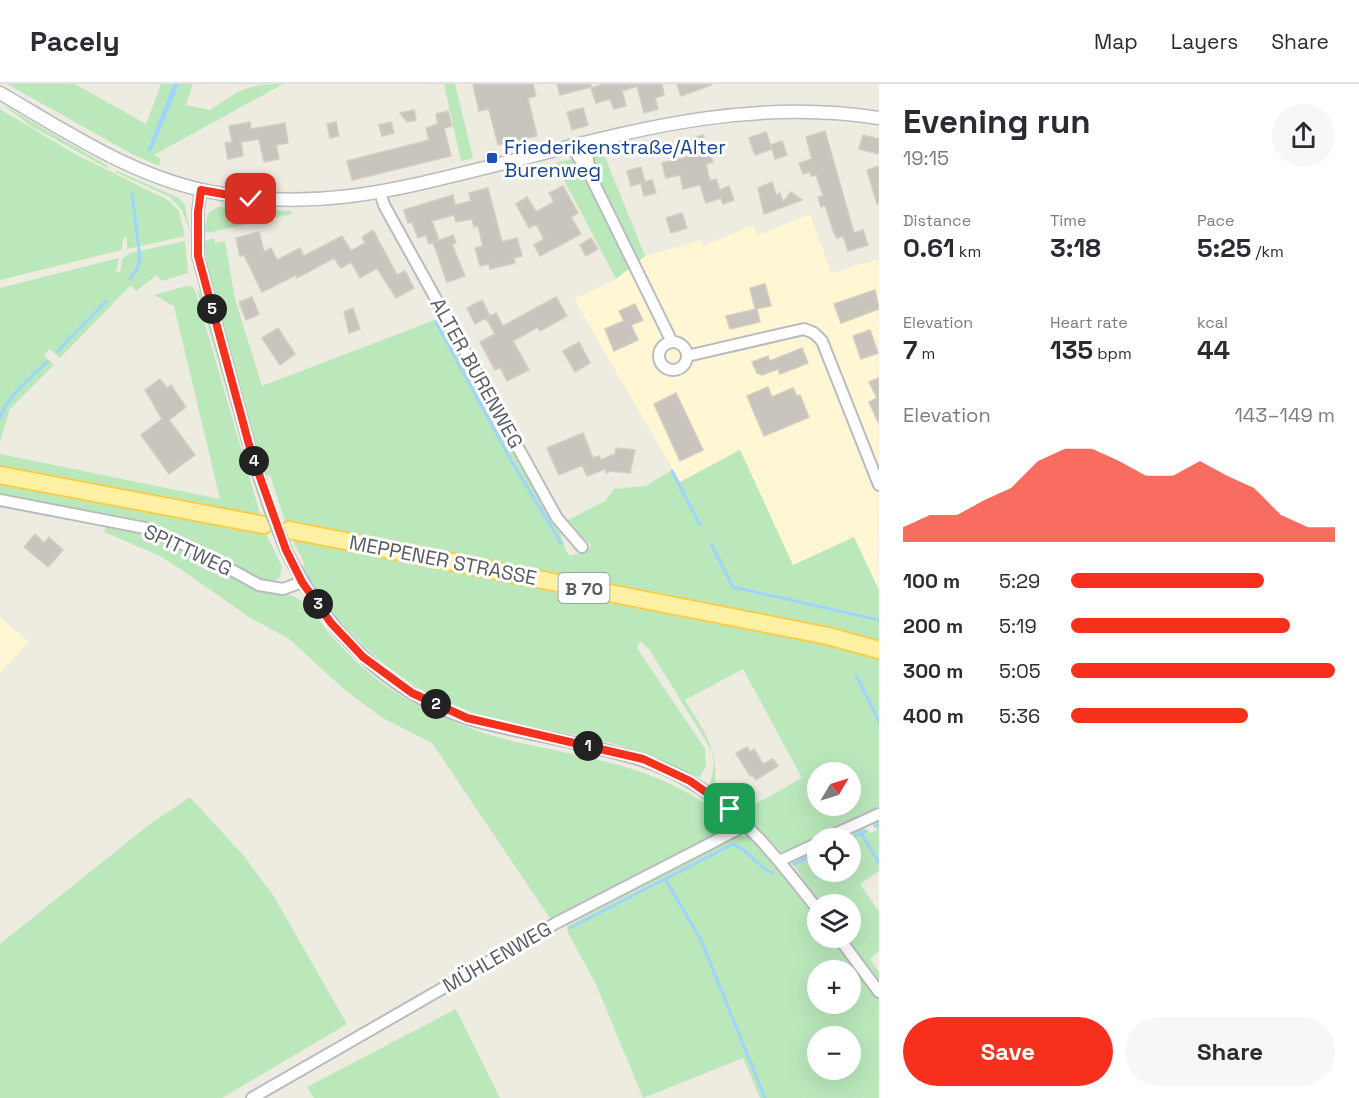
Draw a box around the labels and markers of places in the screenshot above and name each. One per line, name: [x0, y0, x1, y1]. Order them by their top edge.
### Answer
place label: Friederikenstraße/Alter Burenweg: [504, 134, 726, 183]
marker: Friederikenstraße/Alter Burenweg: [485, 151, 499, 165]
pin: [225, 173, 276, 224]
pin: 5: [197, 294, 227, 324]
pin: 4: [239, 446, 269, 476]
pin: 3: [303, 589, 333, 619]
pin: 2: [421, 689, 451, 719]
pin: 1: [573, 731, 603, 761]
pin: [704, 783, 755, 834]

